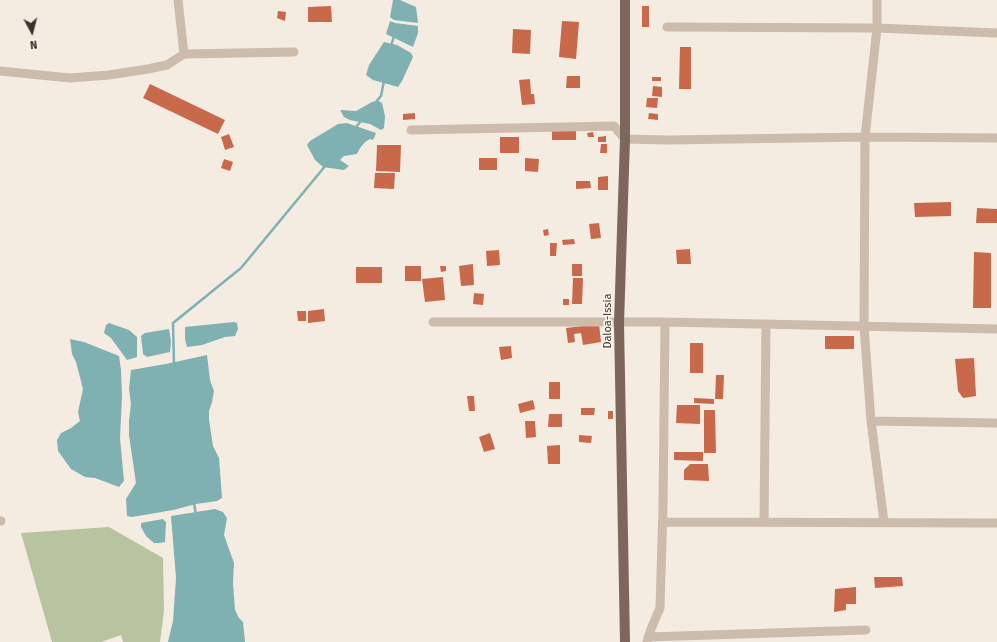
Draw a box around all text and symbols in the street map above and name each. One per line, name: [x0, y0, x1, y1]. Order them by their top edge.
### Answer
north arrow: [12, 12, 52, 52]
text: N: [29, 38, 38, 51]
street label: Daloa-Issia: [601, 293, 615, 349]

